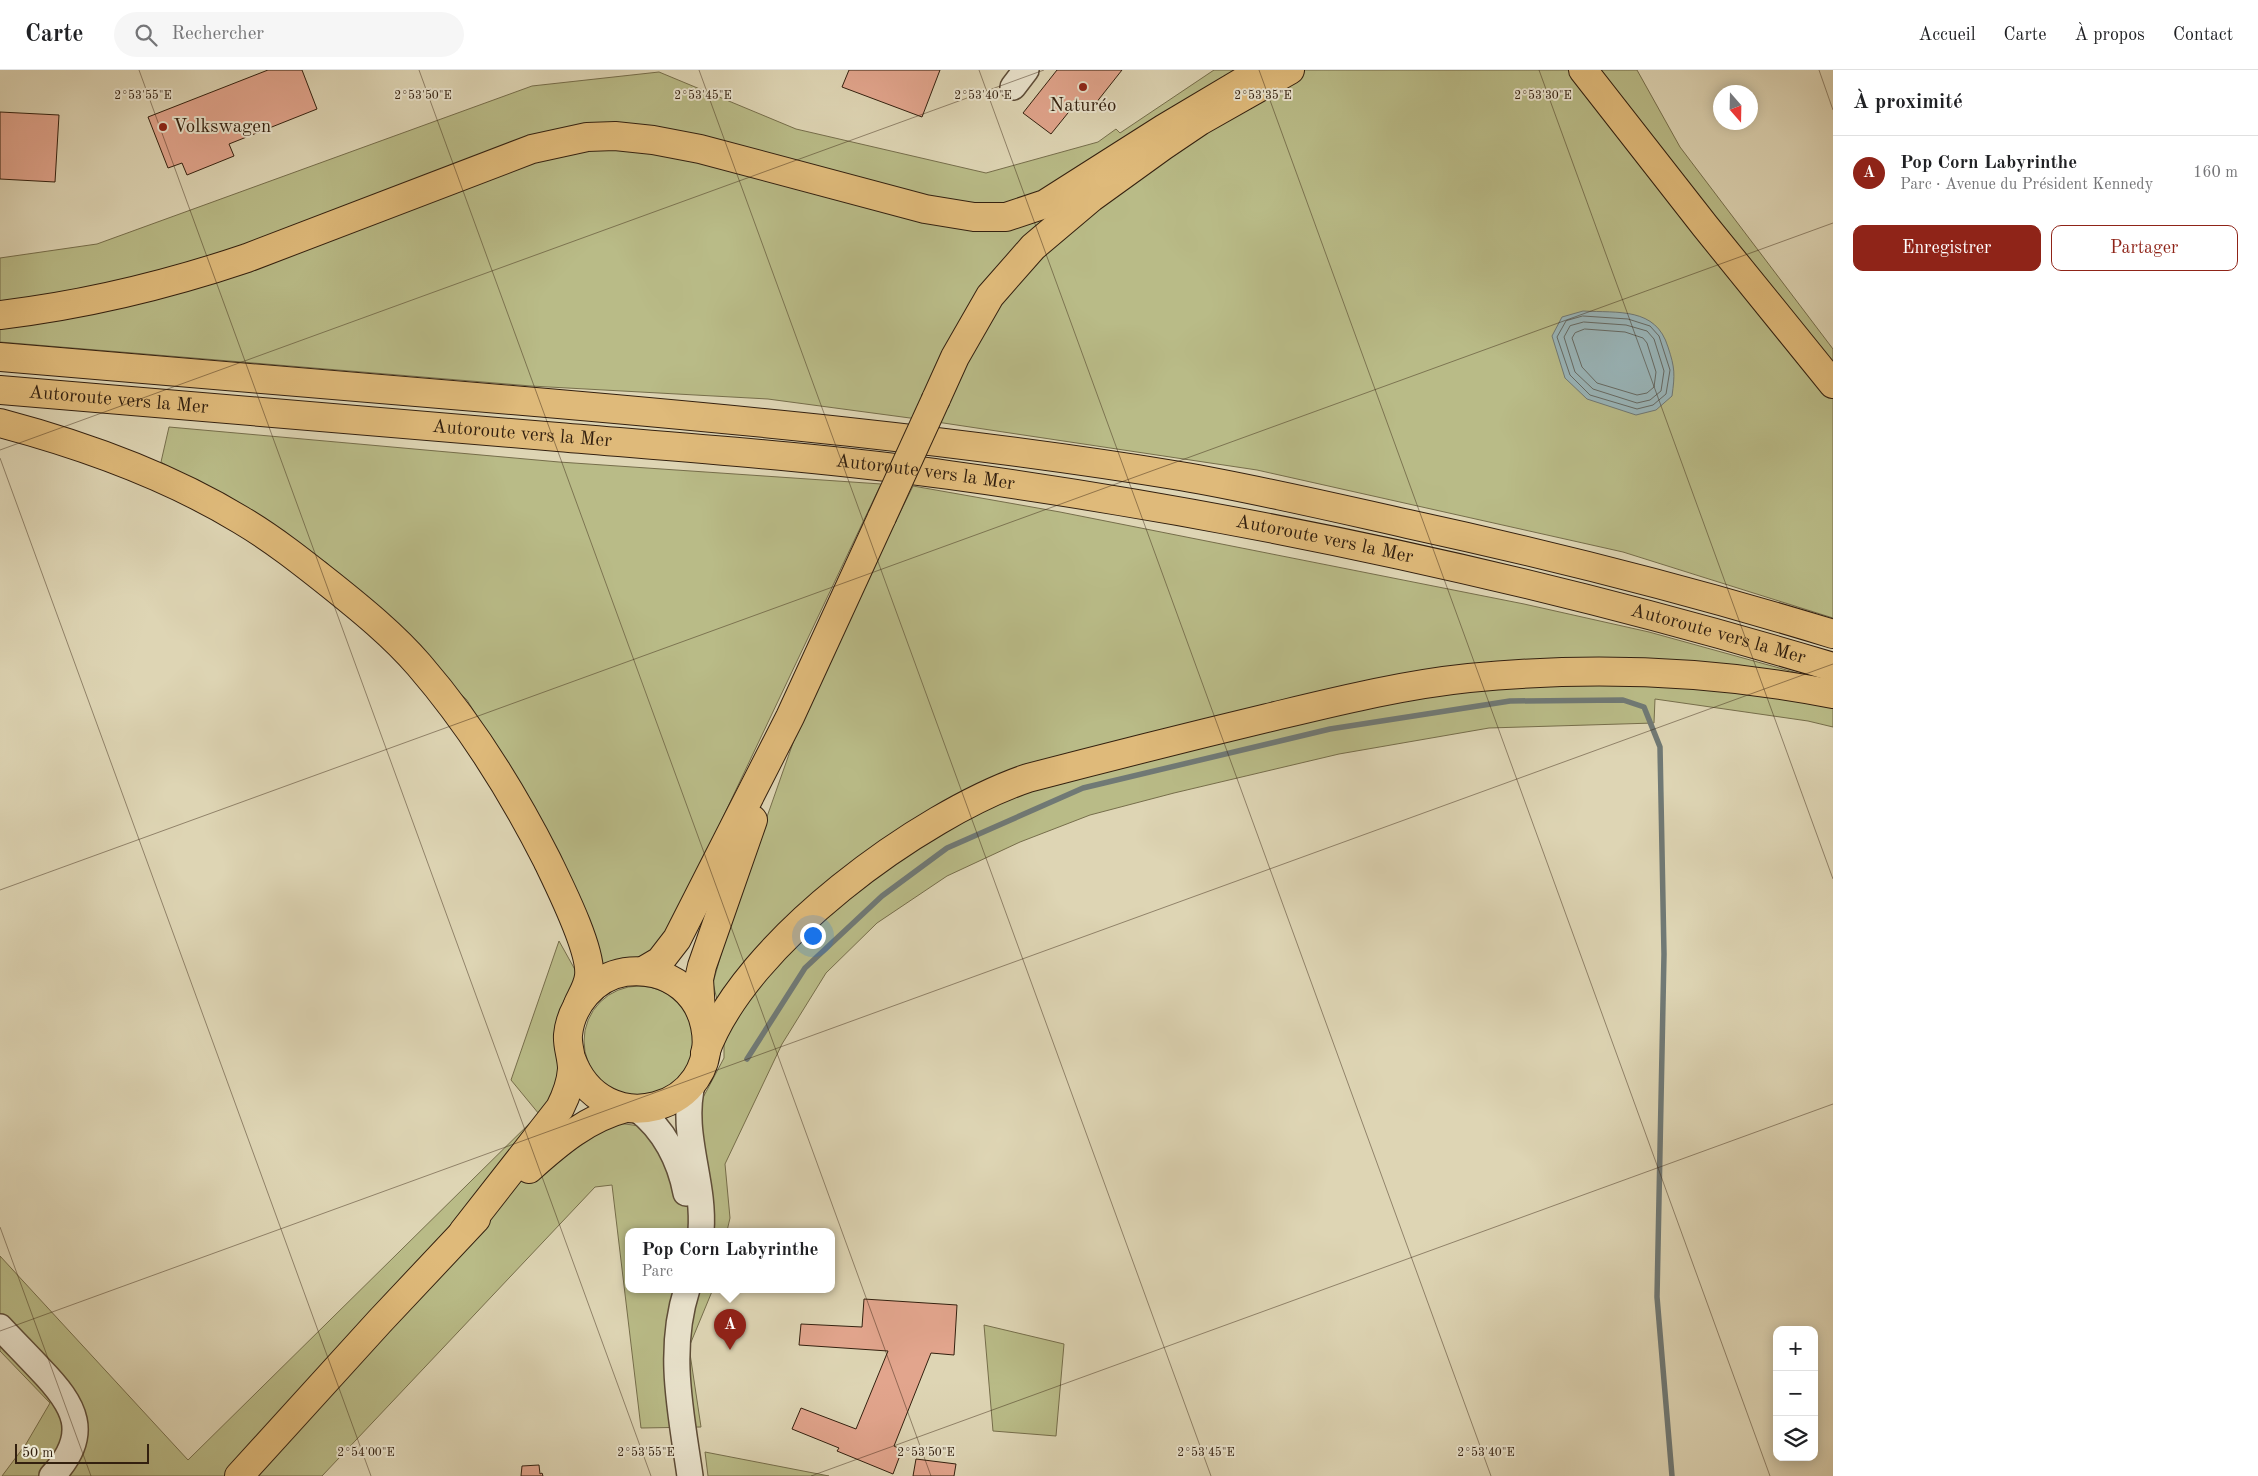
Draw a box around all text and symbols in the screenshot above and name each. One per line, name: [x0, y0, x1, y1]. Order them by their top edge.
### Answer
search box: [114, 12, 464, 57]
icon: search: [132, 21, 160, 49]
text: Carte: [25, 23, 84, 47]
text: Rechercher: [172, 25, 264, 44]
text: Accueil: [1918, 26, 1976, 44]
text: Carte: [2004, 26, 2046, 44]
text: À propos: [2074, 26, 2145, 44]
text: Contact: [2173, 26, 2233, 44]
marker: Naturéo: [1077, 81, 1089, 93]
north arrow: [1713, 85, 1758, 130]
text: 2°53'55"E: [114, 89, 172, 102]
text: 2°53'50"E: [394, 89, 452, 102]
text: 2°53'45"E: [674, 89, 732, 102]
text: 2°53'40"E: [954, 89, 1012, 102]
text: 2°53'35"E: [1234, 89, 1292, 102]
text: 2°53'30"E: [1514, 89, 1572, 102]
text: À proximité: [1853, 92, 1963, 113]
place label: Naturéo: [1050, 97, 1116, 116]
place label: Volkswagen: [173, 118, 271, 137]
marker: Volkswagen: [157, 121, 169, 133]
text: Pop Corn Labyrinthe: [1900, 154, 2077, 173]
text: A: [1863, 165, 1875, 181]
text: 160 m: [2193, 165, 2238, 181]
text: Parc · Avenue du Président Kennedy: [1900, 177, 2153, 193]
button: Enregistrer: [1853, 225, 2041, 271]
button: Partager: [2051, 225, 2238, 271]
street label: Autoroute vers la Mer: [28, 383, 210, 417]
street label: Autoroute vers la Mer: [431, 417, 613, 451]
street label: Autoroute vers la Mer: [835, 452, 1016, 494]
street label: Autoroute vers la Mer: [1234, 512, 1415, 567]
street label: Autoroute vers la Mer: [1629, 601, 1808, 668]
your location: [800, 923, 826, 949]
popup: [625, 1228, 835, 1293]
text: Pop Corn Labyrinthe: [641, 1241, 819, 1260]
text: Parc: [641, 1264, 673, 1280]
pin: A: [714, 1309, 746, 1350]
map controls: [1773, 1326, 1818, 1461]
button: +: [1773, 1326, 1818, 1371]
button: −: [1773, 1371, 1818, 1416]
button: layers: [1773, 1416, 1818, 1461]
scale bar: [15, 1441, 149, 1464]
text: 50 m: [22, 1446, 53, 1460]
text: 2°54'00"E: [337, 1446, 395, 1459]
text: 2°53'55"E: [617, 1446, 675, 1459]
text: 2°53'50"E: [897, 1446, 955, 1459]
text: 2°53'45"E: [1177, 1446, 1235, 1459]
text: 2°53'40"E: [1457, 1446, 1515, 1459]

